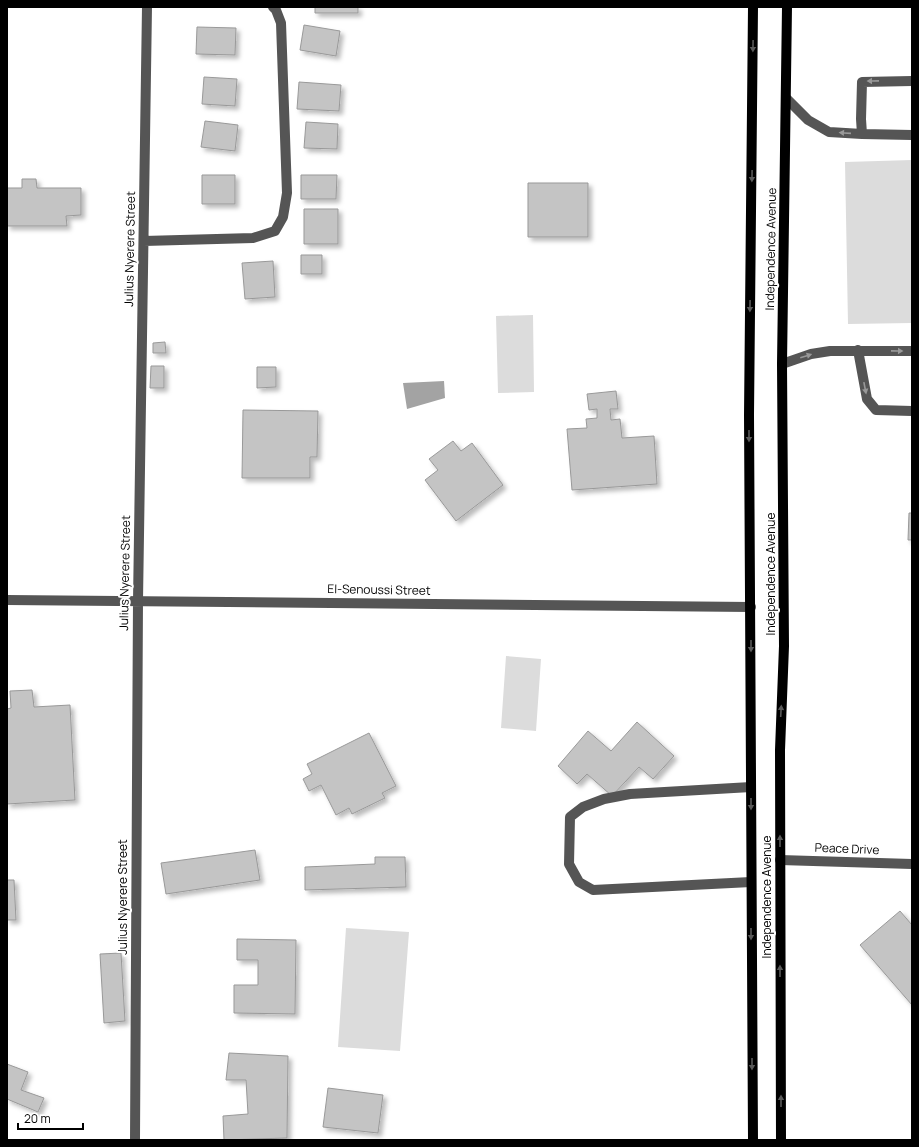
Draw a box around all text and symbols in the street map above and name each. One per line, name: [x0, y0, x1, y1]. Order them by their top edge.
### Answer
one-way arrow: [750, 40, 756, 53]
one-way arrow: [866, 78, 879, 84]
one-way arrow: [839, 129, 851, 136]
one-way arrow: [748, 170, 755, 182]
street label: Independence Avenue: [761, 187, 780, 311]
street label: Julius Nyerere Street: [120, 191, 139, 307]
one-way arrow: [747, 300, 753, 313]
one-way arrow: [891, 348, 904, 354]
one-way arrow: [800, 353, 812, 359]
one-way arrow: [862, 382, 868, 394]
one-way arrow: [746, 430, 752, 443]
street label: Independence Avenue: [762, 513, 779, 635]
street label: Julius Nyerere Street: [115, 515, 134, 631]
street label: El-Senoussi Street: [327, 580, 431, 599]
one-way arrow: [748, 640, 754, 653]
one-way arrow: [778, 705, 785, 717]
one-way arrow: [748, 798, 754, 811]
one-way arrow: [777, 834, 783, 847]
street label: Independence Avenue: [758, 836, 775, 958]
street label: Julius Nyerere Street: [114, 839, 131, 955]
street label: Peace Drive: [814, 839, 880, 858]
one-way arrow: [748, 928, 754, 941]
one-way arrow: [777, 964, 783, 977]
one-way arrow: [749, 1058, 755, 1071]
one-way arrow: [778, 1094, 784, 1107]
scale bar: [18, 1105, 83, 1131]
text: 20 m: [24, 1110, 51, 1127]

